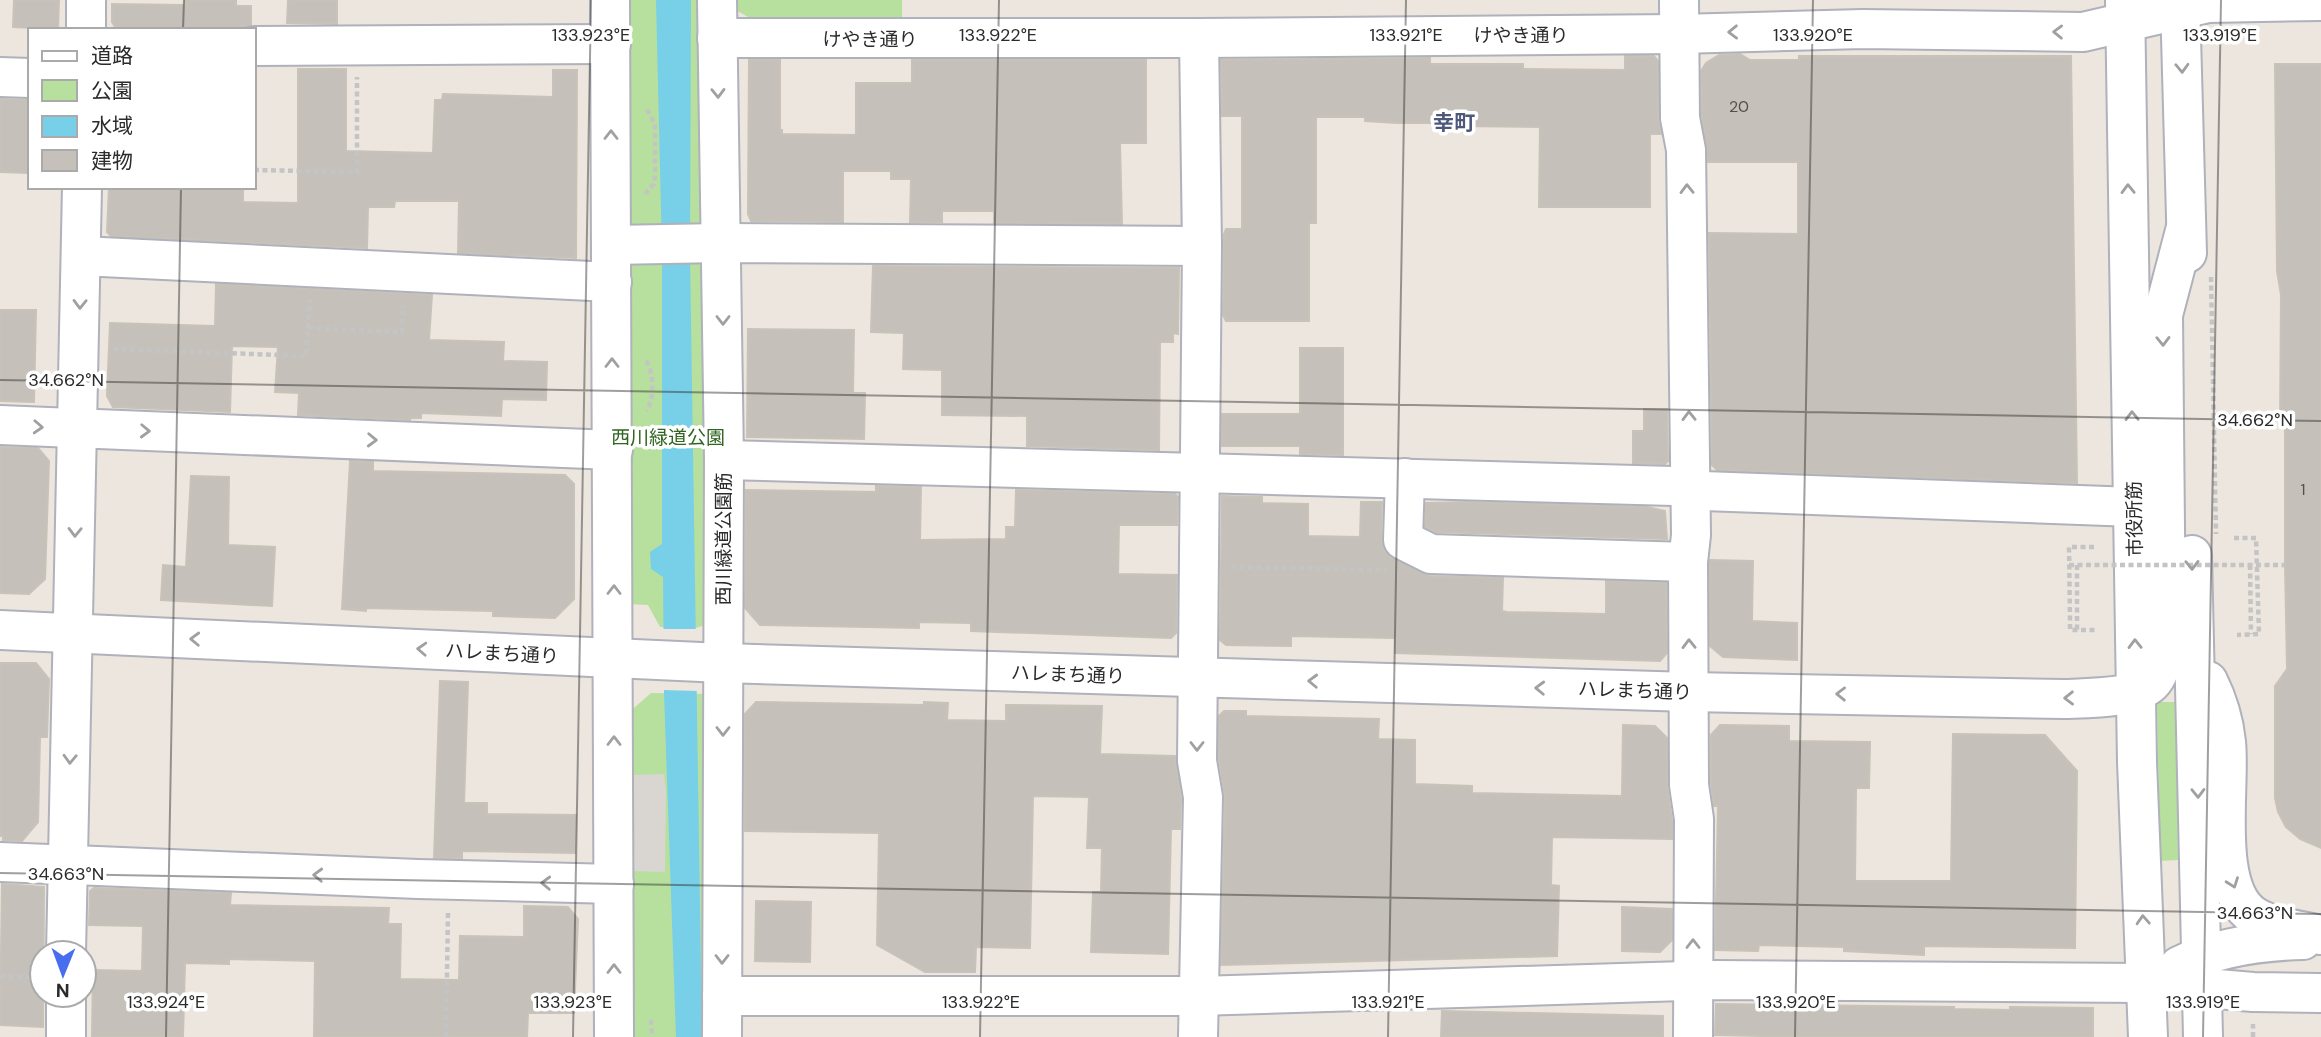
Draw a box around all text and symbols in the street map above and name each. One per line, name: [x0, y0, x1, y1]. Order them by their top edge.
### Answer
text: 133.923°E: [552, 23, 630, 47]
text: 133.922°E: [959, 23, 1037, 47]
text: 133.921°E: [1369, 23, 1443, 47]
street label: けやき通り: [1473, 23, 1569, 48]
text: 133.920°E: [1773, 23, 1853, 47]
text: 133.919°E: [2183, 23, 2257, 47]
one-way arrow: [1727, 24, 1738, 40]
one-way arrow: [2053, 24, 2064, 39]
street label: けやき通り: [822, 27, 918, 52]
legend: [28, 28, 256, 189]
text: 道路: [91, 42, 133, 70]
one-way arrow: [2175, 63, 2190, 74]
text: 公園: [91, 77, 133, 105]
one-way arrow: [710, 88, 726, 98]
house number: 20: [1729, 96, 1749, 117]
district label: 幸町: [1433, 109, 1475, 137]
text: 水域: [91, 112, 133, 140]
one-way arrow: [603, 129, 619, 140]
text: 建物: [91, 147, 133, 175]
one-way arrow: [1679, 183, 1694, 194]
one-way arrow: [2120, 183, 2135, 194]
one-way arrow: [72, 299, 87, 310]
one-way arrow: [715, 315, 731, 326]
one-way arrow: [2155, 336, 2171, 347]
one-way arrow: [604, 357, 620, 367]
text: 34.662°N: [28, 368, 104, 392]
text: 34.662°N: [2217, 408, 2293, 432]
one-way arrow: [1682, 410, 1697, 421]
one-way arrow: [2124, 410, 2140, 421]
one-way arrow: [33, 419, 44, 434]
one-way arrow: [139, 424, 150, 439]
park label: 西川緑道公園: [611, 425, 725, 450]
one-way arrow: [367, 433, 378, 448]
street label: 西川緑道公園筋: [711, 472, 736, 606]
house number: 1: [2301, 479, 2306, 500]
street label: 市役所筋: [2121, 481, 2148, 557]
one-way arrow: [67, 527, 83, 538]
one-way arrow: [2185, 560, 2200, 571]
one-way arrow: [606, 584, 622, 595]
one-way arrow: [189, 631, 200, 646]
street label: ハレまち通り: [444, 638, 560, 669]
one-way arrow: [1681, 638, 1697, 648]
one-way arrow: [2128, 638, 2143, 649]
one-way arrow: [417, 642, 428, 657]
street label: ハレまち通り: [1011, 660, 1125, 689]
one-way arrow: [1307, 673, 1318, 689]
street label: ハレまち通り: [1578, 676, 1692, 705]
one-way arrow: [1535, 680, 1546, 695]
one-way arrow: [1836, 687, 1847, 702]
one-way arrow: [2063, 690, 2074, 706]
one-way arrow: [715, 726, 731, 737]
one-way arrow: [606, 736, 622, 746]
one-way arrow: [1189, 741, 1205, 752]
one-way arrow: [62, 754, 77, 765]
one-way arrow: [2190, 788, 2206, 798]
text: 34.663°N: [28, 862, 104, 886]
one-way arrow: [313, 867, 324, 882]
one-way arrow: [540, 875, 551, 890]
one-way arrow: [2225, 877, 2239, 889]
text: 34.663°N: [2217, 901, 2293, 925]
one-way arrow: [2135, 914, 2150, 925]
north arrow: [28, 939, 98, 1009]
one-way arrow: [1685, 939, 1701, 949]
one-way arrow: [714, 954, 730, 964]
one-way arrow: [606, 963, 622, 974]
text: N: [56, 978, 70, 1003]
text: 133.924°E: [127, 990, 205, 1014]
text: 133.923°E: [534, 990, 612, 1014]
text: 133.922°E: [942, 990, 1020, 1014]
text: 133.921°E: [1351, 990, 1425, 1014]
text: 133.920°E: [1756, 990, 1836, 1014]
text: 133.919°E: [2166, 990, 2240, 1014]

